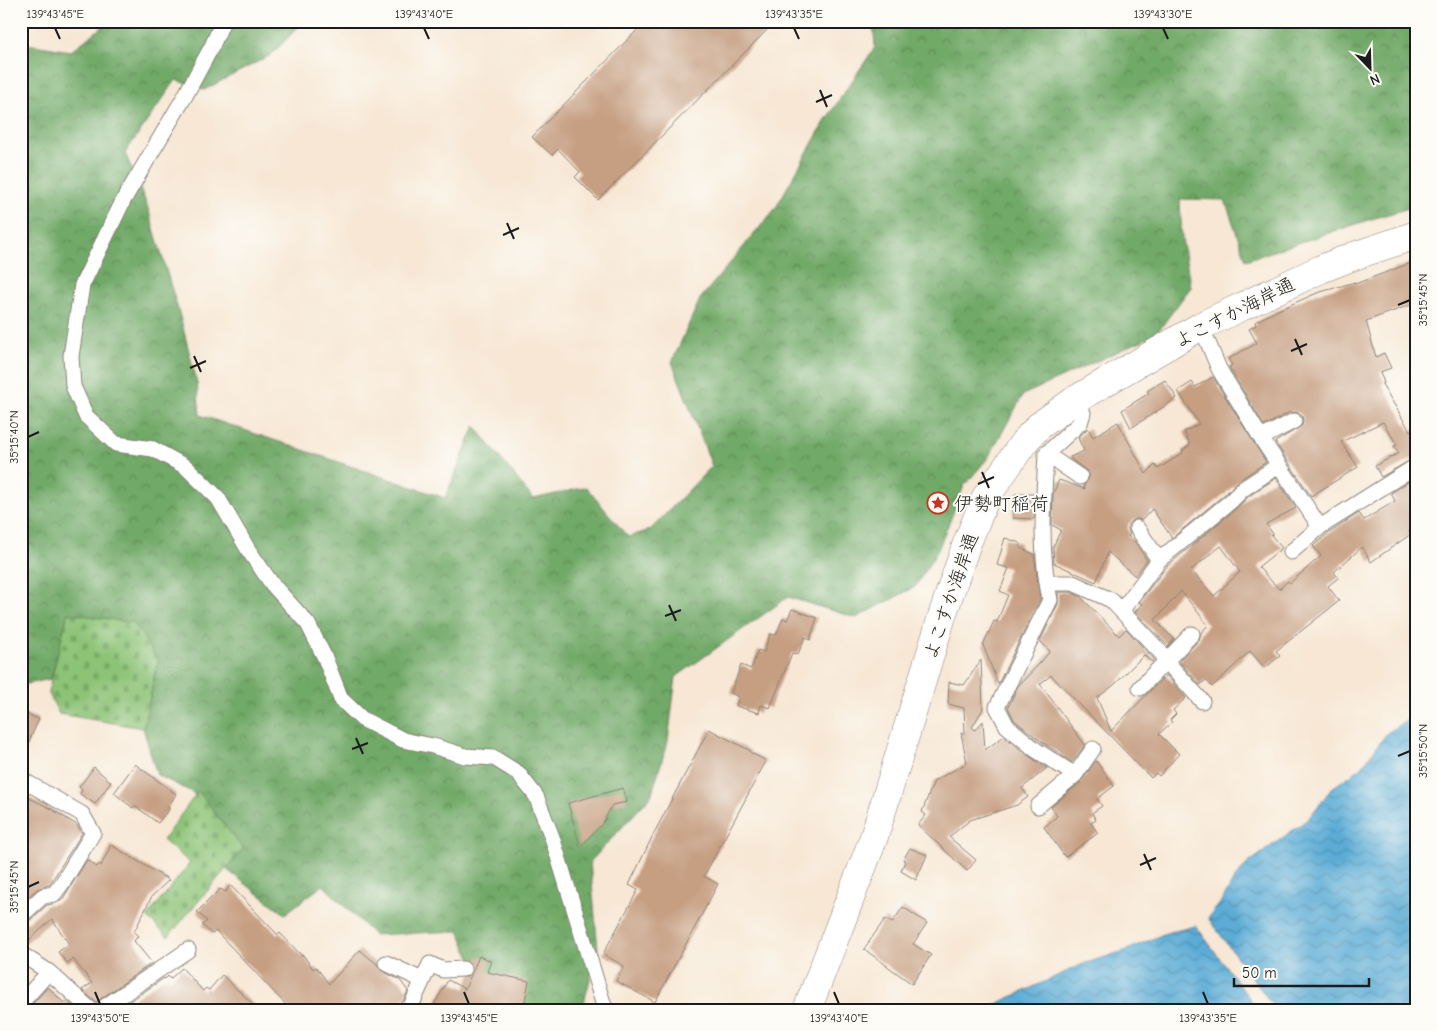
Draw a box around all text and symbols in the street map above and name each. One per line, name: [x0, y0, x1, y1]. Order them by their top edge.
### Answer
text: 139°43'45"E: [26, 7, 84, 21]
text: 139°43'40"E: [395, 7, 453, 21]
text: 139°43'35"E: [765, 7, 823, 21]
text: 139°43'30"E: [1134, 7, 1192, 21]
north arrow: [1344, 42, 1394, 92]
text: N: [1367, 70, 1382, 89]
street label: よこすか海岸通: [1170, 273, 1299, 353]
text: 35°15'45"N: [1416, 274, 1430, 326]
text: 35°15'40"N: [7, 410, 21, 464]
place icon: 伊勢町稲荷: [926, 491, 950, 515]
place label: 伊勢町稲荷: [954, 493, 1049, 515]
street label: よこすか海岸通: [919, 530, 983, 663]
text: 35°15'50"N: [1416, 724, 1430, 778]
text: 35°15'45"N: [7, 861, 21, 913]
scale bar: [1234, 956, 1370, 988]
text: 50 m: [1242, 964, 1277, 982]
text: 139°43'50"E: [71, 1011, 129, 1025]
text: 139°43'45"E: [440, 1011, 498, 1025]
text: 139°43'40"E: [810, 1011, 868, 1025]
text: 139°43'35"E: [1179, 1011, 1237, 1025]

